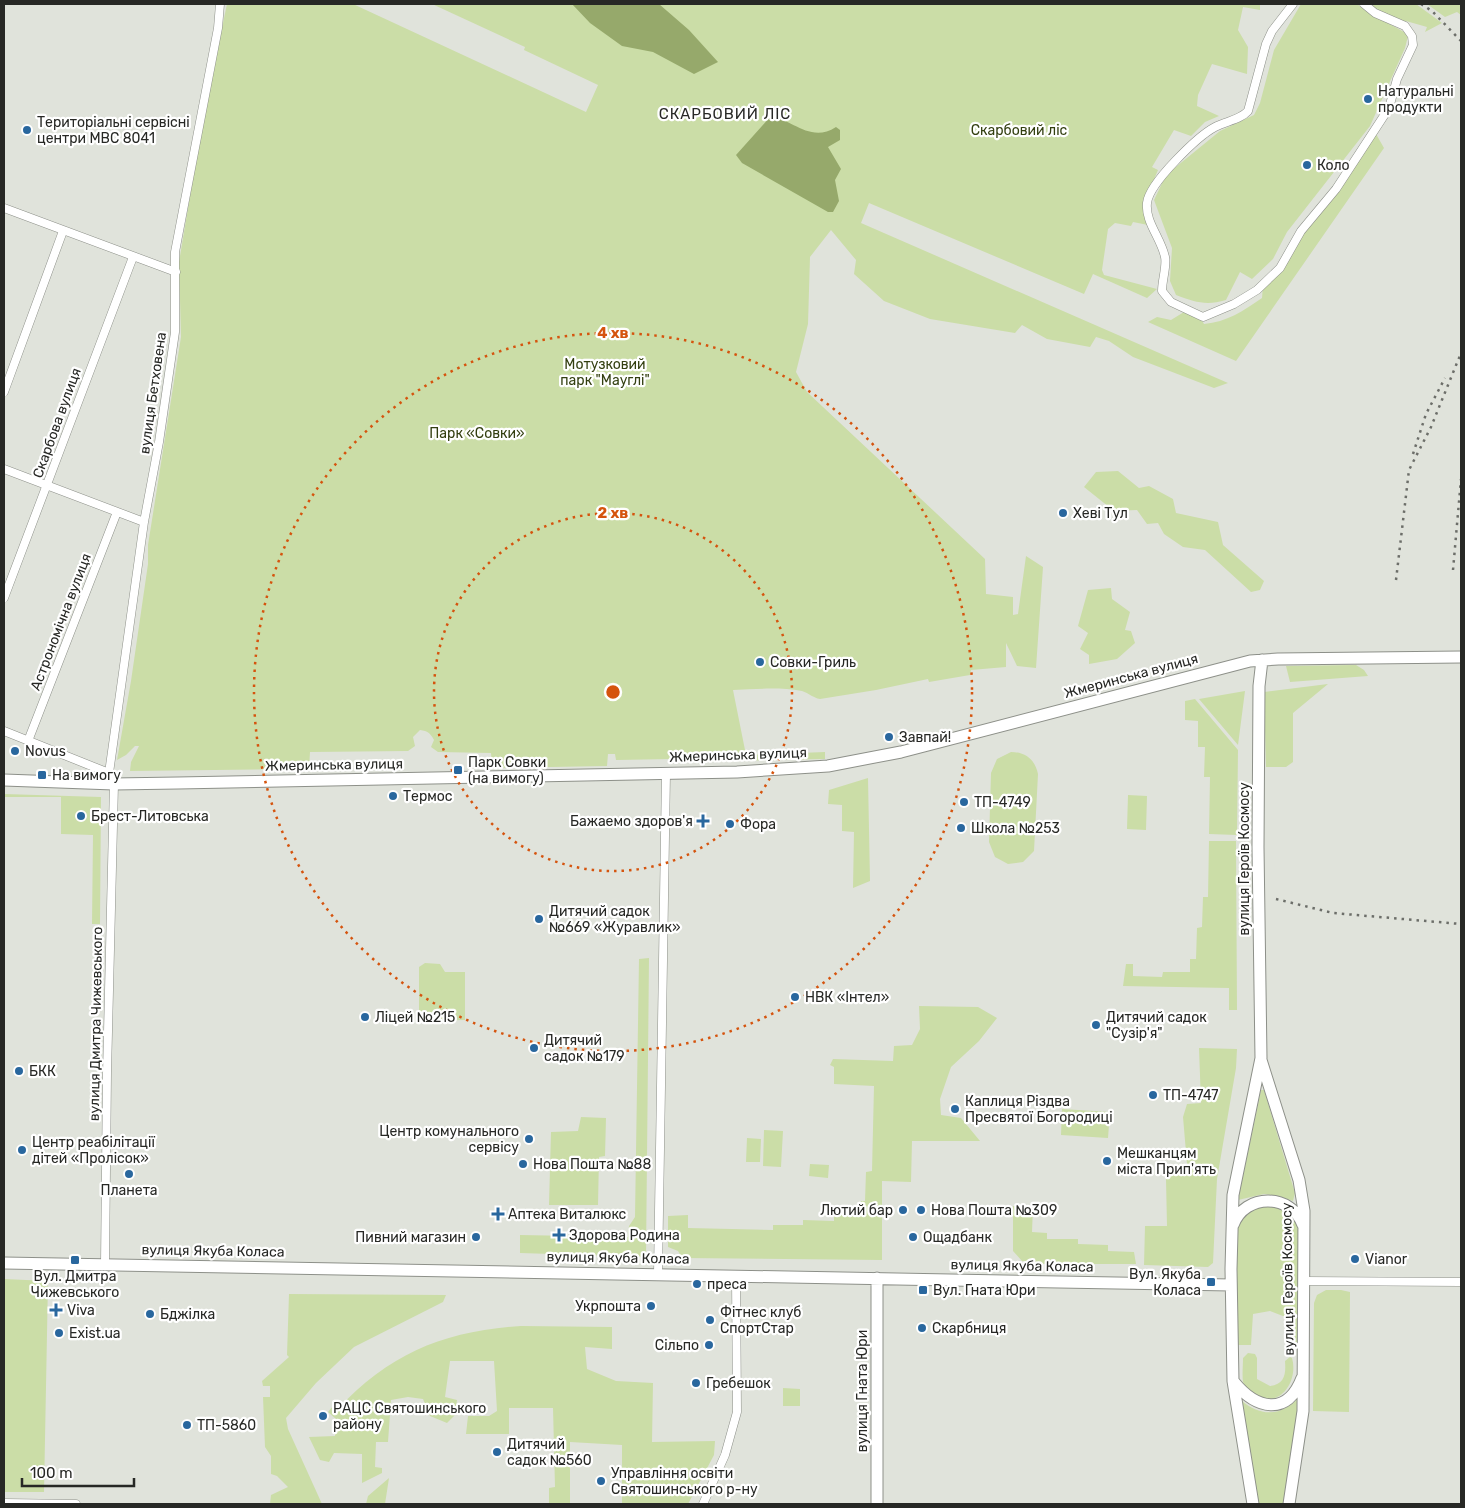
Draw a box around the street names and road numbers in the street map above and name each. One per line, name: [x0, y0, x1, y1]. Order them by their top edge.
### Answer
street label: вулиця Бетховена: [136, 331, 170, 455]
street label: Скарбова вулиця: [29, 366, 85, 480]
street label: Астрономічна вулиця: [27, 551, 95, 693]
street label: Жмеринська вулиця: [1062, 650, 1200, 702]
street label: Жмеринська вулиця: [669, 744, 807, 766]
street label: Жмеринська вулиця: [265, 755, 403, 775]
street label: вулиця Героїв Космосу: [1236, 782, 1253, 936]
street label: вулиця Дмитра Чижевського: [86, 927, 106, 1121]
street label: вулиця Героїв Космосу: [1278, 1202, 1298, 1356]
street label: вулиця Якуба Коласа: [141, 1241, 285, 1261]
street label: вулиця Якуба Коласа: [546, 1248, 690, 1268]
street label: вулиця Якуба Коласа: [950, 1256, 1094, 1276]
street label: вулиця Гната Юри: [854, 1330, 871, 1452]

